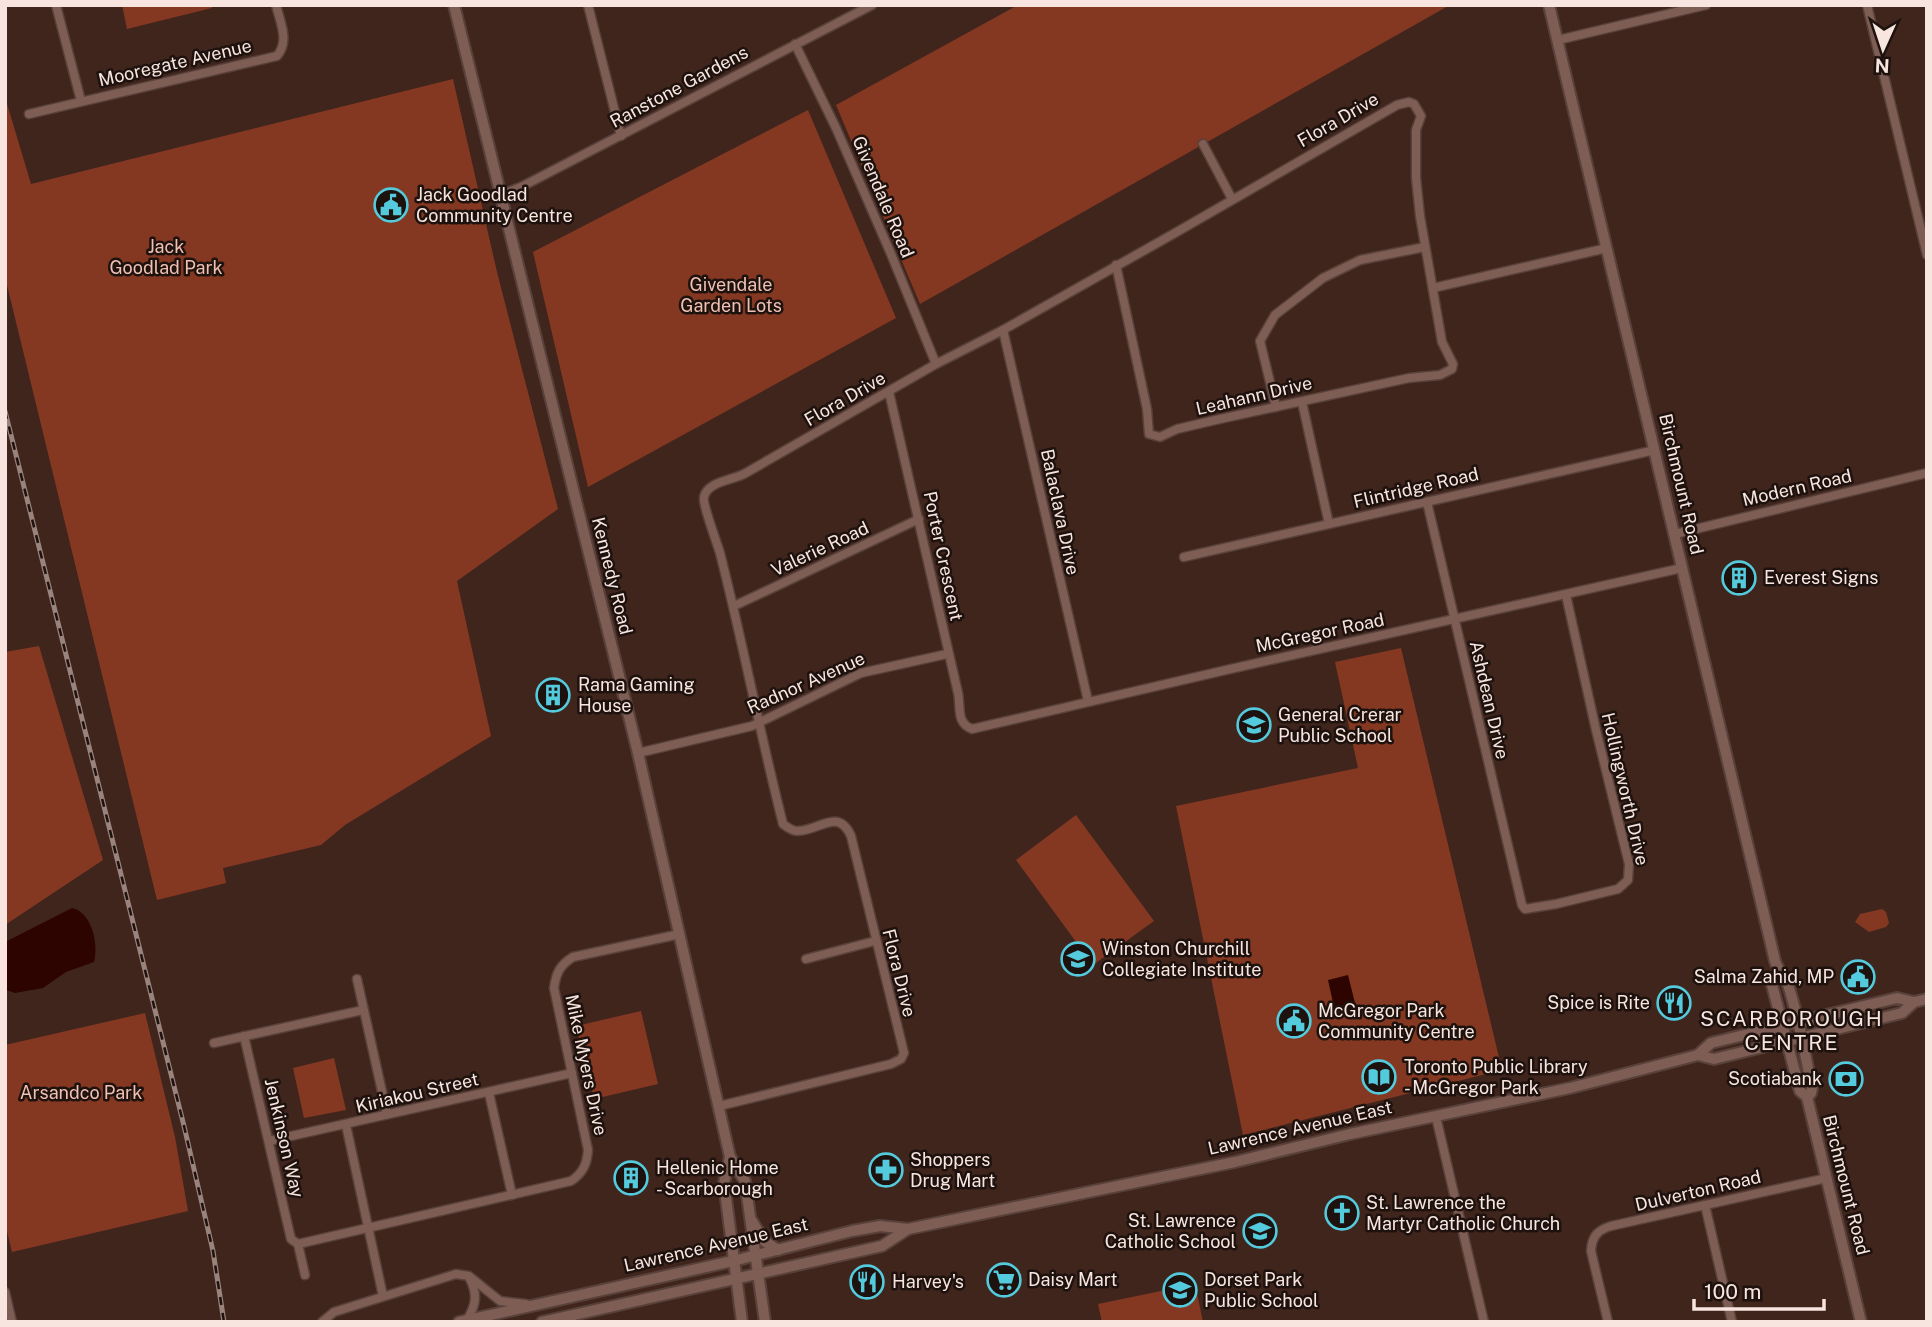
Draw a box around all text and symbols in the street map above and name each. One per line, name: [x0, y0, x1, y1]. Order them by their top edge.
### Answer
north arrow: [1848, 14, 1918, 84]
street label: Mooregate Avenue: [96, 35, 254, 90]
street label: Ranstone Gardens: [606, 41, 751, 132]
text: N: [1874, 55, 1890, 77]
street label: Flora Drive: [1294, 88, 1382, 151]
street label: Givendale Road: [848, 133, 919, 261]
place label: Jack Goodlad Community Centre: [416, 184, 573, 226]
public building icon: Jack Goodlad Community Centre: [372, 186, 410, 224]
park label: Jack Goodlad Park: [109, 236, 223, 278]
park label: Givendale Garden Lots: [680, 274, 782, 316]
street label: Flora Drive: [801, 367, 889, 430]
street label: Leahann Drive: [1194, 372, 1314, 419]
street label: Birchmount Road: [1655, 411, 1708, 556]
street label: Balaclava Drive: [1037, 447, 1084, 577]
street label: Flintridge Road: [1351, 463, 1481, 512]
street label: Modern Road: [1740, 465, 1854, 510]
street label: Porter Crescent: [919, 489, 967, 623]
street label: Kennedy Road: [588, 515, 637, 637]
street label: Valerie Road: [768, 517, 872, 580]
building icon: Everest Signs: [1720, 559, 1758, 597]
place label: Everest Signs: [1764, 567, 1878, 588]
street label: McGregor Road: [1254, 609, 1386, 656]
street label: Ashdean Drive: [1466, 639, 1513, 761]
street label: Radnor Avenue: [744, 647, 868, 718]
place label: Rama Gaming House: [578, 674, 695, 716]
building icon: Rama Gaming House: [534, 676, 572, 714]
place label: General Crerar Public School: [1278, 704, 1402, 746]
school or university icon: General Crerar Public School: [1235, 706, 1273, 744]
street label: Hollingworth Drive: [1598, 710, 1653, 867]
street label: Flora Drive: [878, 927, 921, 1019]
place label: Winston Churchill Collegiate Institute: [1102, 938, 1261, 980]
school or university icon: Winston Churchill Collegiate Institute: [1059, 940, 1097, 978]
public building icon: Salma Zahid, MP: [1839, 958, 1877, 996]
place label: Salma Zahid, MP: [1694, 966, 1834, 987]
restaurant icon: Spice is Rite: [1655, 984, 1693, 1022]
street label: Mike Myers Drive: [561, 992, 612, 1137]
place label: Spice is Rite: [1547, 992, 1650, 1013]
place label: McGregor Park Community Centre: [1318, 1000, 1475, 1042]
public building icon: McGregor Park Community Centre: [1275, 1002, 1313, 1040]
district label: SCARBOROUGH CENTRE: [1700, 1006, 1884, 1055]
place label: Toronto Public Library - McGregor Park: [1404, 1056, 1588, 1098]
library icon: Toronto Public Library - McGregor Park: [1360, 1058, 1398, 1096]
bank icon: Scotiabank: [1827, 1060, 1865, 1098]
street label: Kiriakou Street: [353, 1068, 480, 1117]
place label: Scotiabank: [1728, 1068, 1822, 1089]
street label: Jenkinson Way: [261, 1076, 309, 1200]
park label: Arsandco Park: [20, 1082, 142, 1103]
street label: Lawrence Avenue East: [1206, 1096, 1394, 1159]
street label: Birchmount Road: [1819, 1113, 1874, 1257]
place label: Shoppers Drug Mart: [910, 1149, 995, 1191]
pharmacy icon: Shoppers Drug Mart: [867, 1151, 905, 1189]
place label: Hellenic Home - Scarborough: [656, 1157, 779, 1199]
building icon: Hellenic Home - Scarborough: [612, 1159, 650, 1197]
street label: Dulverton Road: [1633, 1166, 1763, 1215]
place label: St. Lawrence the Martyr Catholic Church: [1366, 1192, 1560, 1234]
church icon: St. Lawrence the Martyr Catholic Church: [1323, 1194, 1361, 1232]
place label: St. Lawrence Catholic School: [1105, 1210, 1236, 1252]
school or university icon: St. Lawrence Catholic School: [1241, 1212, 1279, 1250]
street label: Lawrence Avenue East: [622, 1213, 810, 1276]
supermarket icon: Daisy Mart: [985, 1261, 1023, 1299]
restaurant icon: Harvey's: [848, 1263, 886, 1301]
scale bar: [1694, 1268, 1824, 1312]
place label: Daisy Mart: [1028, 1269, 1118, 1290]
place label: Dorset Park Public School: [1204, 1269, 1318, 1311]
place label: Harvey's: [892, 1271, 964, 1292]
school or university icon: Dorset Park Public School: [1161, 1271, 1199, 1309]
text: 100 m: [1704, 1279, 1761, 1304]

